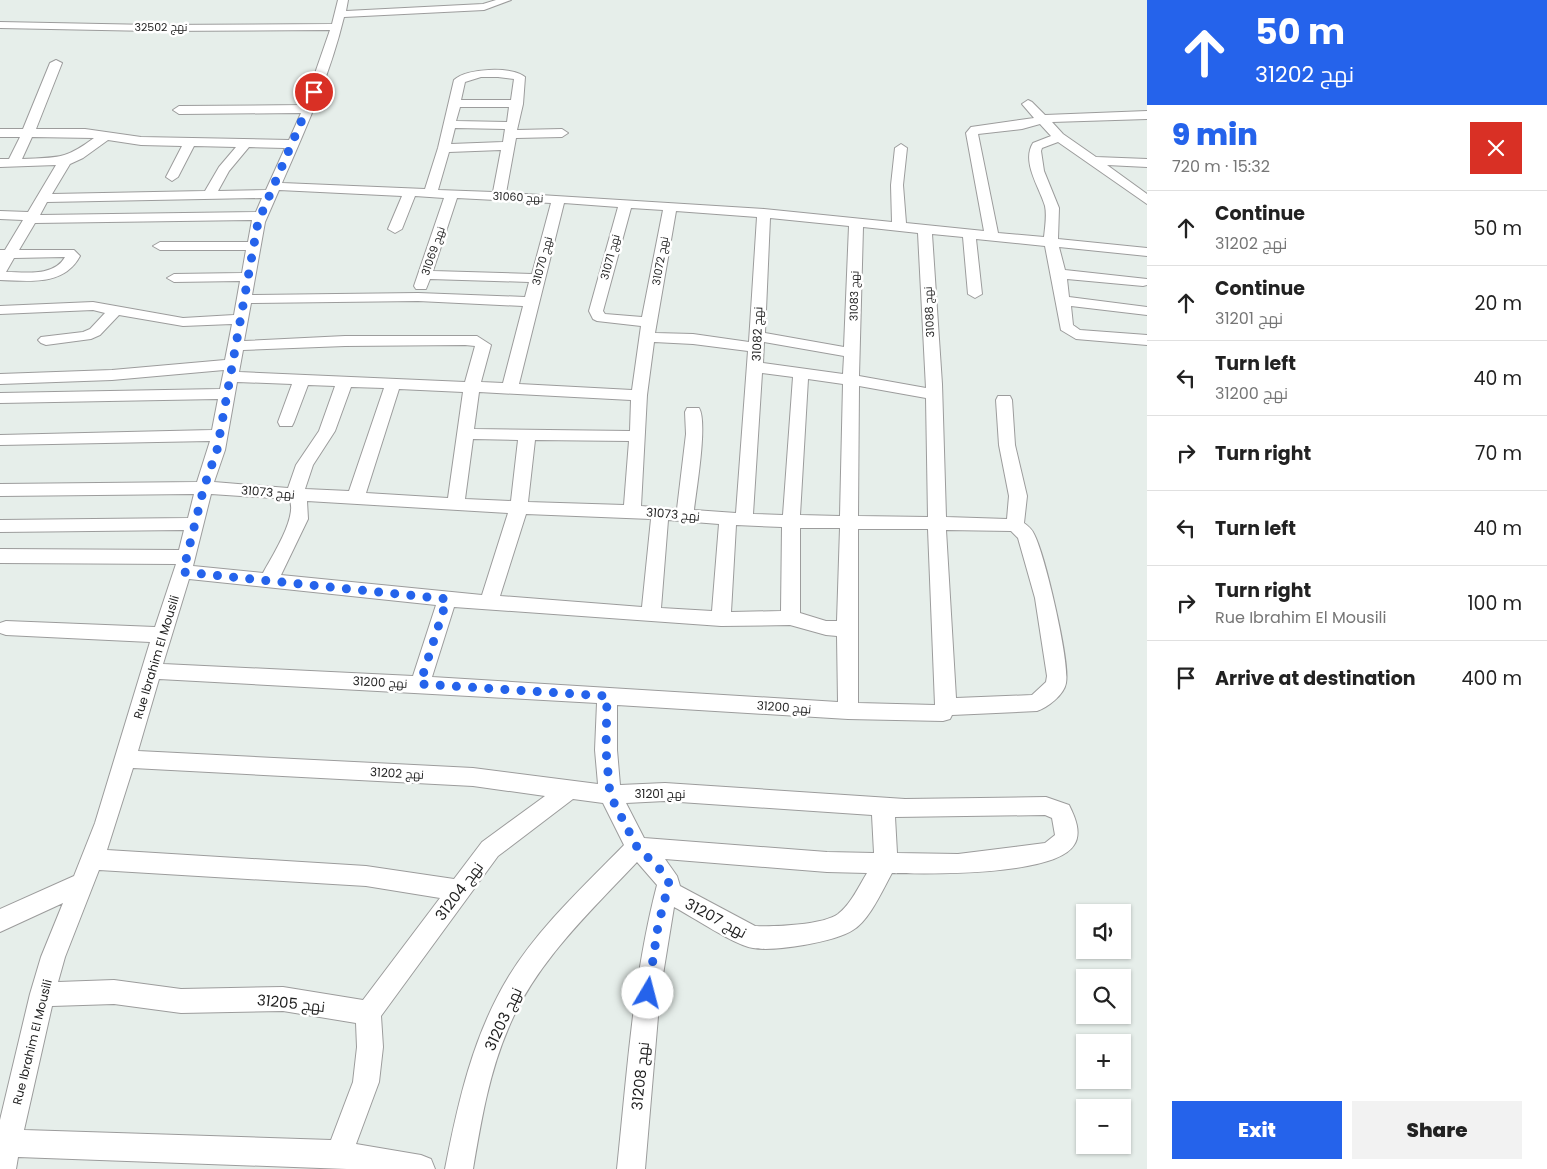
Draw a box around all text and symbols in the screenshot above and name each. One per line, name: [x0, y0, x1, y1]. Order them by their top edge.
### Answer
text: 50 m: [1255, 7, 1345, 56]
street label: نهج 32502: [135, 19, 188, 35]
icon: ahead: [1172, 20, 1237, 85]
text: نهج 31202: [1255, 59, 1354, 90]
pin: [293, 71, 335, 113]
icon: arrive: [300, 78, 328, 106]
text: 9 min: [1172, 113, 1258, 156]
button: close: [1470, 122, 1522, 174]
text: 720 m · 15:32: [1172, 155, 1270, 178]
street label: نهج 31060: [492, 188, 544, 206]
text: Continue: [1215, 200, 1305, 227]
icon: ahead: [1172, 214, 1200, 242]
text: 50 m: [1473, 215, 1522, 242]
street label: نهج 31069: [417, 224, 449, 278]
street label: نهج 31071: [596, 232, 624, 282]
text: نهج 31202: [1215, 232, 1287, 255]
street label: نهج 31070: [528, 235, 556, 287]
street label: نهج 31072: [648, 235, 672, 287]
street label: نهج 31083: [846, 271, 862, 321]
text: Continue: [1215, 275, 1305, 302]
street label: نهج 31088: [920, 286, 938, 338]
icon: ahead: [1172, 289, 1200, 317]
text: 20 m: [1474, 290, 1522, 317]
street label: نهج 31082: [748, 306, 766, 362]
text: نهج 31201: [1215, 307, 1283, 330]
text: Turn left: [1215, 350, 1296, 377]
icon: left: [1172, 364, 1200, 392]
text: 40 m: [1473, 365, 1522, 392]
text: نهج 31200: [1215, 382, 1288, 405]
icon: right: [1172, 439, 1200, 467]
text: Turn right: [1215, 440, 1311, 467]
text: 70 m: [1475, 440, 1522, 467]
street label: نهج 31073: [240, 481, 296, 503]
street label: نهج 31073: [645, 503, 701, 525]
icon: left: [1172, 514, 1200, 542]
text: Turn left: [1215, 515, 1296, 542]
text: 40 m: [1473, 515, 1522, 542]
text: Turn right: [1215, 577, 1311, 604]
icon: right: [1172, 589, 1200, 617]
text: 100 m: [1467, 590, 1522, 617]
street label: Rue Ibrahim El Mousili: [129, 593, 183, 721]
text: Rue Ibrahim El Mousili: [1215, 606, 1386, 629]
icon: arrive: [1172, 664, 1200, 692]
text: Arrive at destination: [1215, 665, 1416, 692]
text: 400 m: [1462, 665, 1522, 692]
street label: نهج 31200: [352, 672, 408, 692]
street label: نهج 31200: [756, 697, 812, 717]
street label: نهج 31202: [370, 763, 424, 783]
street label: نهج 31201: [634, 785, 686, 802]
street label: نهج 31204: [430, 857, 489, 925]
street label: نهج 31207: [681, 893, 751, 944]
map controls: [1076, 904, 1131, 1154]
button: sound: [1076, 904, 1131, 959]
position arrow: [621, 966, 673, 1018]
button: search: [1076, 969, 1131, 1024]
street label: Rue Ibrahim El Mousili: [8, 978, 56, 1106]
street label: نهج 31203: [479, 984, 528, 1055]
street label: نهج 31205: [256, 989, 326, 1018]
button: +: [1076, 1034, 1131, 1089]
street label: نهج 31208: [626, 1041, 655, 1111]
button: −: [1076, 1099, 1131, 1154]
button: Exit: [1172, 1101, 1342, 1159]
button: Share: [1352, 1101, 1522, 1159]

